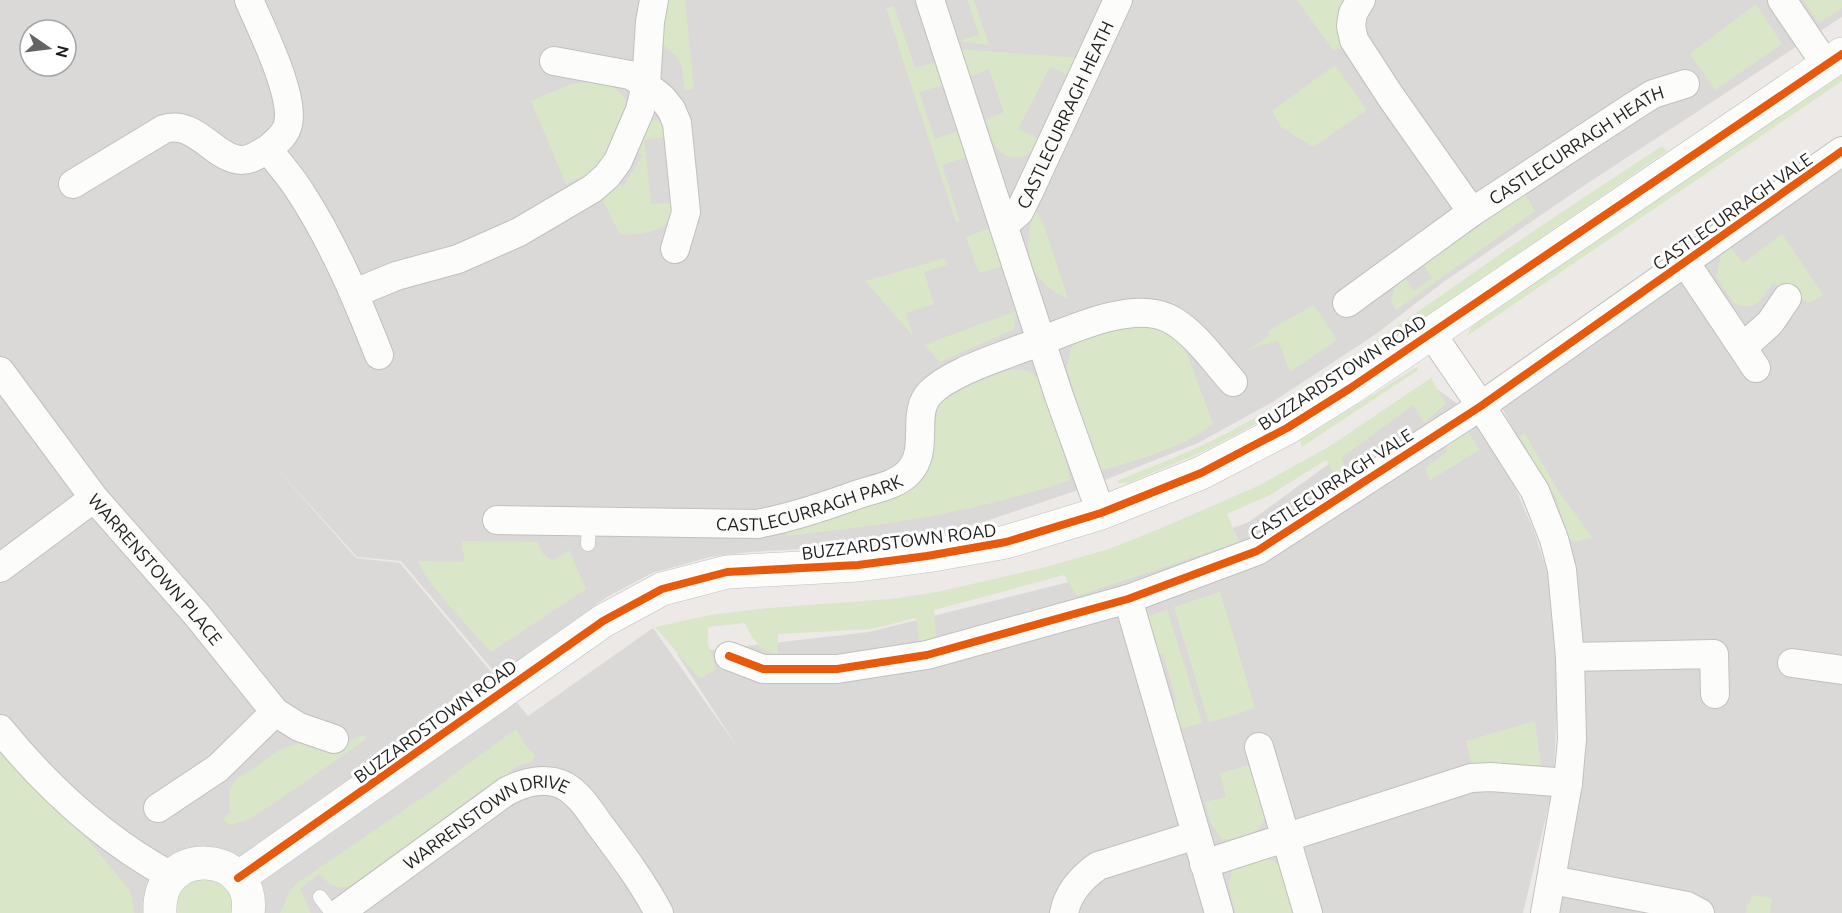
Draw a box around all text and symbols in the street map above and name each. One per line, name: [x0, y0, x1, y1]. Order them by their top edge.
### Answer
north arrow: [18, 18, 78, 78]
street label: CASTLECURRAGH HEATH: [1012, 18, 1117, 212]
text: N: [52, 44, 73, 60]
street label: CASTLECURRAGH HEATH: [1485, 81, 1666, 208]
street label: CASTLECURRAGH VALE: [1649, 148, 1815, 274]
street label: BUZZARDSTOWN ROAD: [1254, 310, 1430, 434]
street label: CASTLECURRAGH VALE: [1246, 424, 1416, 544]
street label: CASTLECURRAGH PARK: [716, 470, 906, 534]
street label: WARRENSTOWN PLACE: [85, 489, 227, 648]
street label: BUZZARDSTOWN ROAD: [800, 519, 998, 563]
street label: BUZZARDSTOWN ROAD: [350, 655, 520, 787]
street label: WARRENSTOWN DRIVE: [399, 771, 573, 873]

